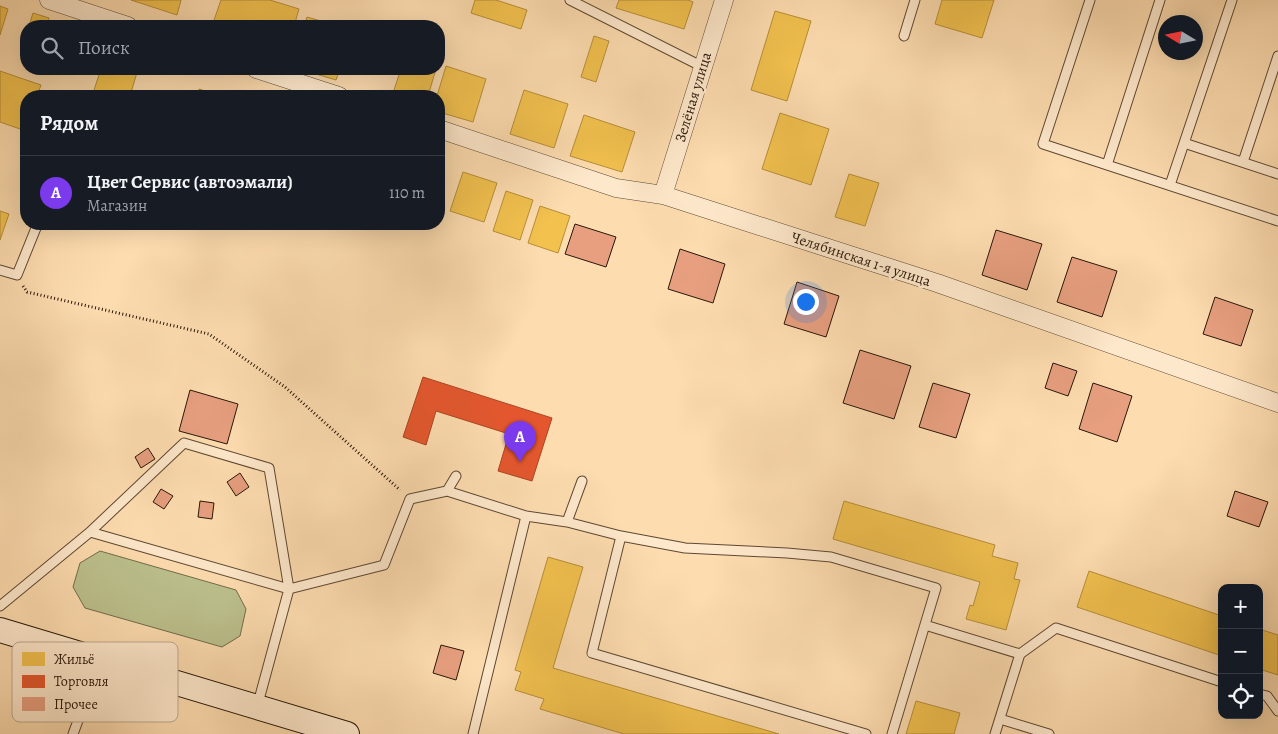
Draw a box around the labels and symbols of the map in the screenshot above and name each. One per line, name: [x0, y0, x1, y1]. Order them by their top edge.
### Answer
north arrow: [1158, 15, 1203, 60]
street label: Зелёная улица: [670, 49, 716, 144]
street label: Челябинская 1-я улица: [789, 227, 933, 291]
your location: [793, 289, 819, 315]
pin: A: [504, 421, 536, 462]
legend: [12, 642, 178, 722]
text: Жильё: [54, 650, 94, 669]
text: Торговля: [54, 672, 109, 691]
text: Прочее: [54, 695, 98, 714]

